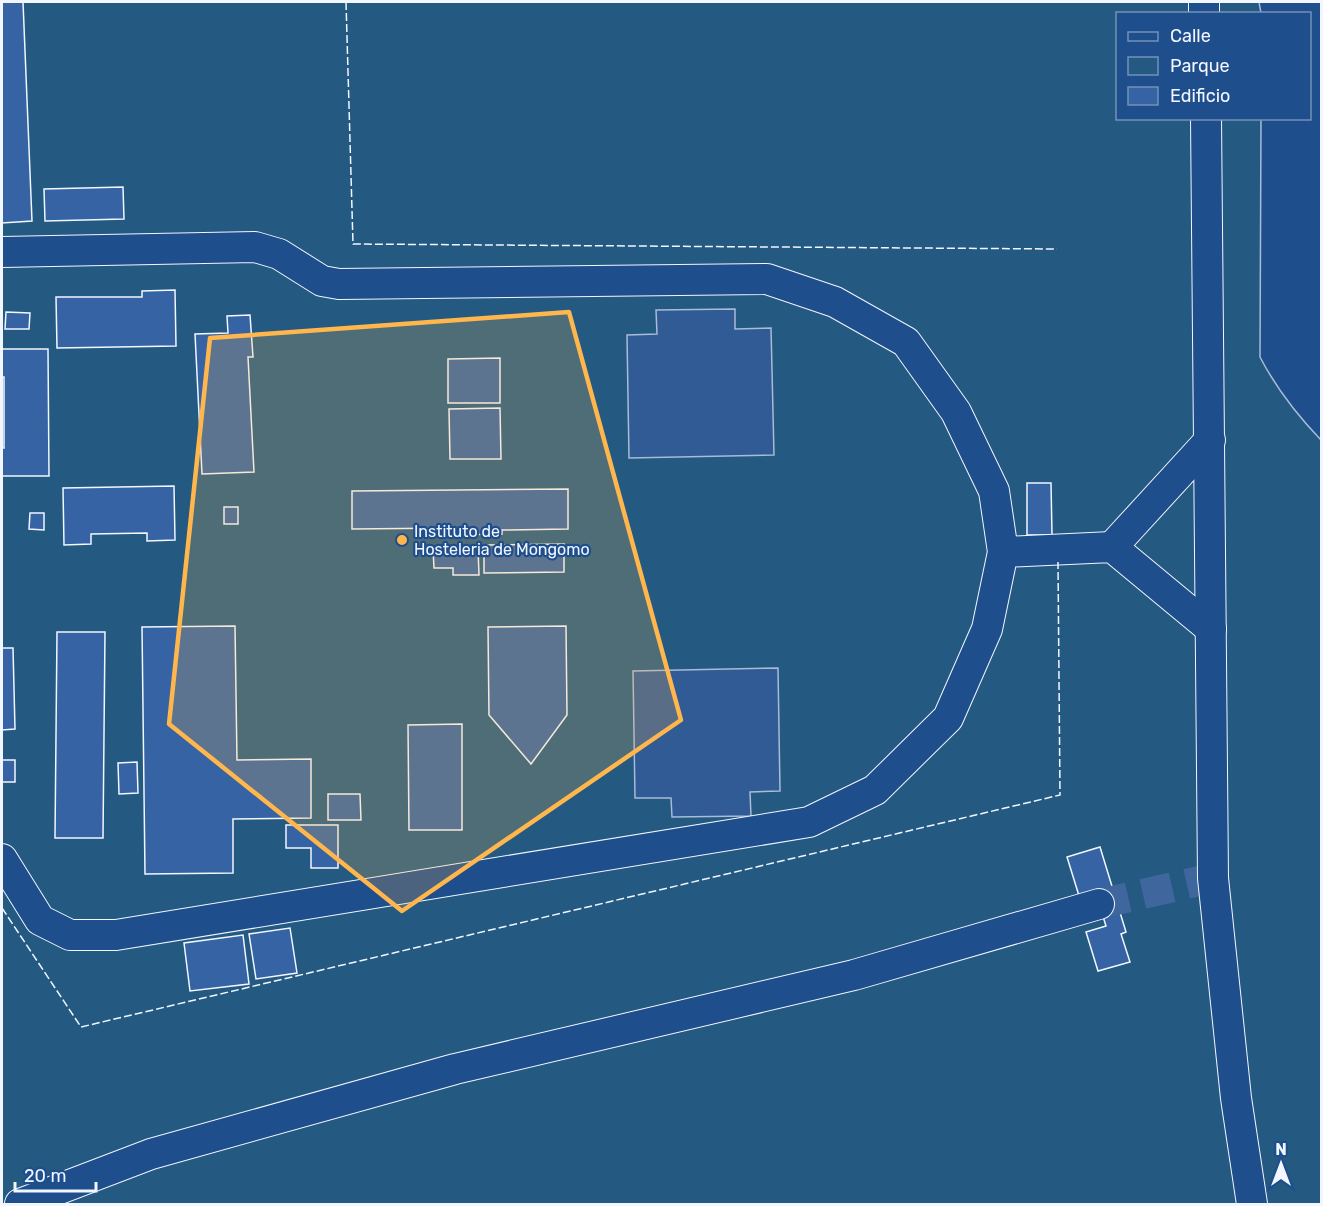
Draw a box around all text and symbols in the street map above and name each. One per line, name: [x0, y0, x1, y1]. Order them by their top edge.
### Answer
legend: [1116, 12, 1311, 120]
text: Calle: [1170, 25, 1211, 47]
text: Parque: [1170, 55, 1230, 77]
text: Edificio: [1170, 85, 1230, 107]
place label: Instituto de Hosteleria de Mongomo: [414, 522, 590, 559]
marker: Instituto de Hosteleria de Mongomo: [395, 533, 409, 547]
north arrow: [1251, 1134, 1311, 1194]
text: N: [1275, 1140, 1287, 1159]
scale bar: [15, 1155, 96, 1193]
text: 20 m: [24, 1165, 66, 1187]

